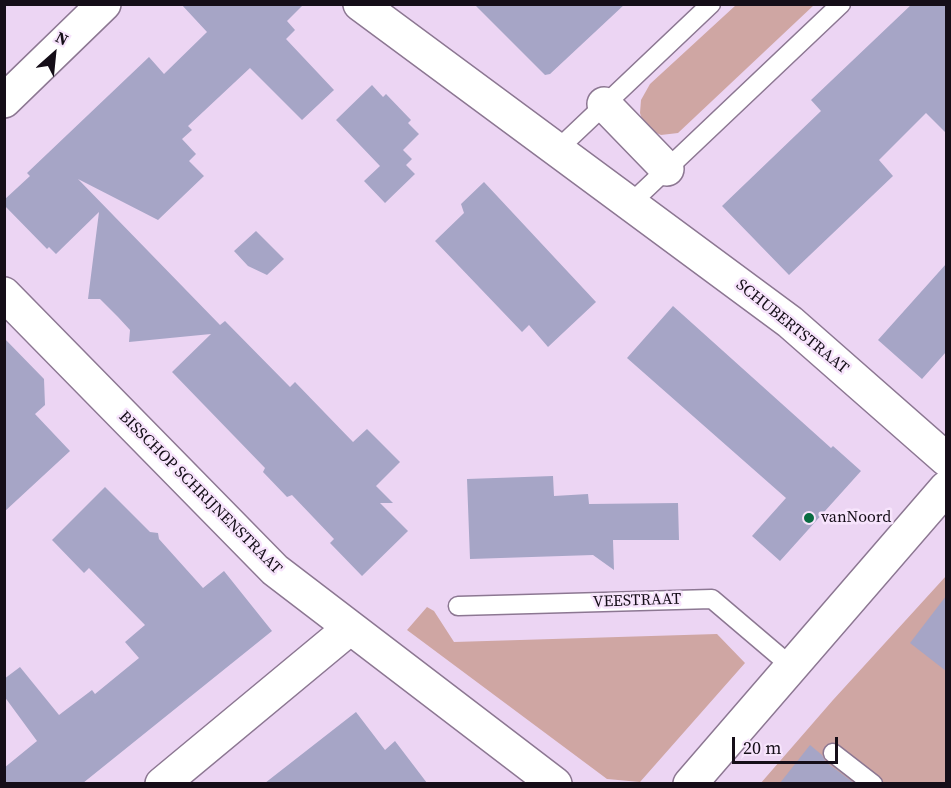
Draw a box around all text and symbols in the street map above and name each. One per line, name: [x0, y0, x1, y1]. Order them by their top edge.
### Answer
north arrow: [24, 24, 84, 84]
text: N: [52, 26, 72, 50]
street label: SCHUBERTSTRAAT: [732, 276, 852, 378]
street label: BISSCHOP SCHRIJNENSTRAAT: [114, 407, 286, 579]
place label: vanNoord: [821, 508, 891, 528]
marker: vanNoord: [802, 511, 816, 525]
street label: VEESTRAAT: [592, 590, 682, 612]
scale bar: [735, 725, 842, 763]
text: 20 m: [743, 735, 781, 760]

